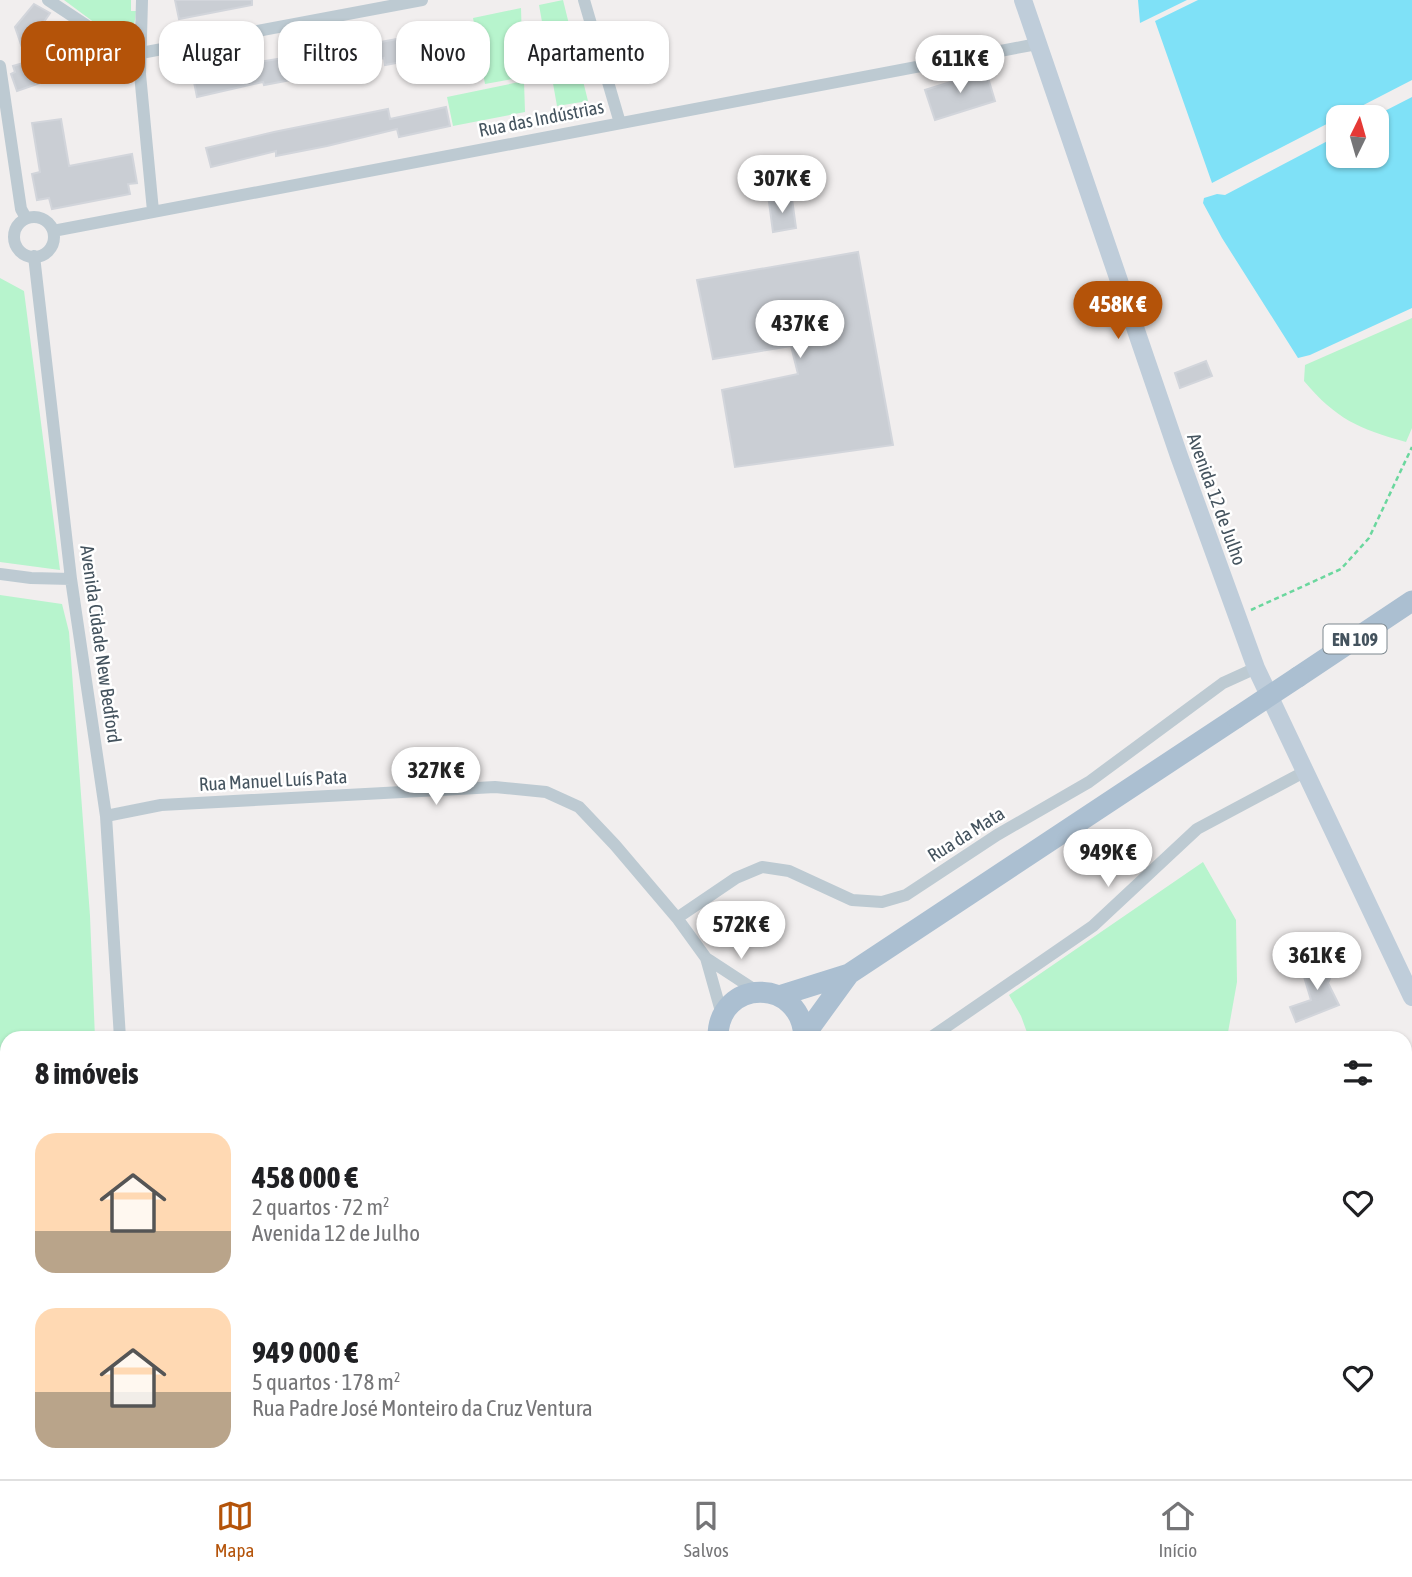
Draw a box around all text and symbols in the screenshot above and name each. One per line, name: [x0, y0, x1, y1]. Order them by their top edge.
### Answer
chip: Comprar: [21, 21, 145, 84]
chip: Alugar: [159, 21, 264, 84]
chip: Filtros: [278, 21, 382, 84]
chip: Novo: [396, 21, 490, 84]
chip: Apartamento: [504, 21, 669, 84]
pin: 611K €: [903, 36, 1017, 95]
text: 611K €: [931, 45, 989, 71]
street label: Rua das Indústrias: [476, 95, 606, 141]
north arrow: [1326, 105, 1390, 168]
map controls: [1326, 105, 1389, 168]
pin: 307K €: [725, 156, 839, 215]
text: 307K €: [753, 165, 811, 191]
pin: 458K €: [1061, 282, 1175, 341]
text: 458K €: [1089, 291, 1147, 317]
pin: 437K €: [743, 300, 857, 360]
text: 437K €: [771, 310, 829, 336]
street label: Avenida 12 de Julho: [1183, 430, 1251, 568]
street label: Avenida Cidade New Bedford: [76, 544, 126, 744]
road number: EN 109: [1324, 624, 1386, 654]
pin: 327K €: [379, 748, 493, 807]
text: 327K €: [407, 757, 465, 783]
street label: Rua Manuel Luís Pata: [198, 765, 348, 795]
street label: Rua da Mata: [924, 802, 1008, 866]
pin: 949K €: [1051, 830, 1165, 889]
text: 949K €: [1079, 839, 1137, 865]
pin: 572K €: [684, 902, 798, 961]
text: 572K €: [712, 911, 770, 937]
pin: 361K €: [1260, 932, 1374, 992]
text: 361K €: [1288, 942, 1346, 968]
icon: filters: [1339, 1054, 1377, 1092]
text: 8 imóveis: [35, 1056, 139, 1090]
text: 458 000 €: [252, 1160, 358, 1194]
icon: home: [91, 1161, 175, 1245]
icon: heart: [1339, 1184, 1377, 1222]
text: 2 quartos · 72 m²: [252, 1194, 390, 1220]
text: Avenida 12 de Julho: [252, 1220, 420, 1246]
text: 949 000 €: [252, 1335, 358, 1369]
icon: home: [91, 1336, 175, 1420]
icon: heart: [1339, 1359, 1377, 1397]
text: 5 quartos · 178 m²: [252, 1369, 400, 1395]
text: Rua Padre José Monteiro da Cruz Ventura: [252, 1395, 593, 1421]
tab: Mapa: [215, 1497, 254, 1561]
tab: Salvos: [684, 1497, 729, 1561]
tab: Início: [1158, 1497, 1197, 1561]

